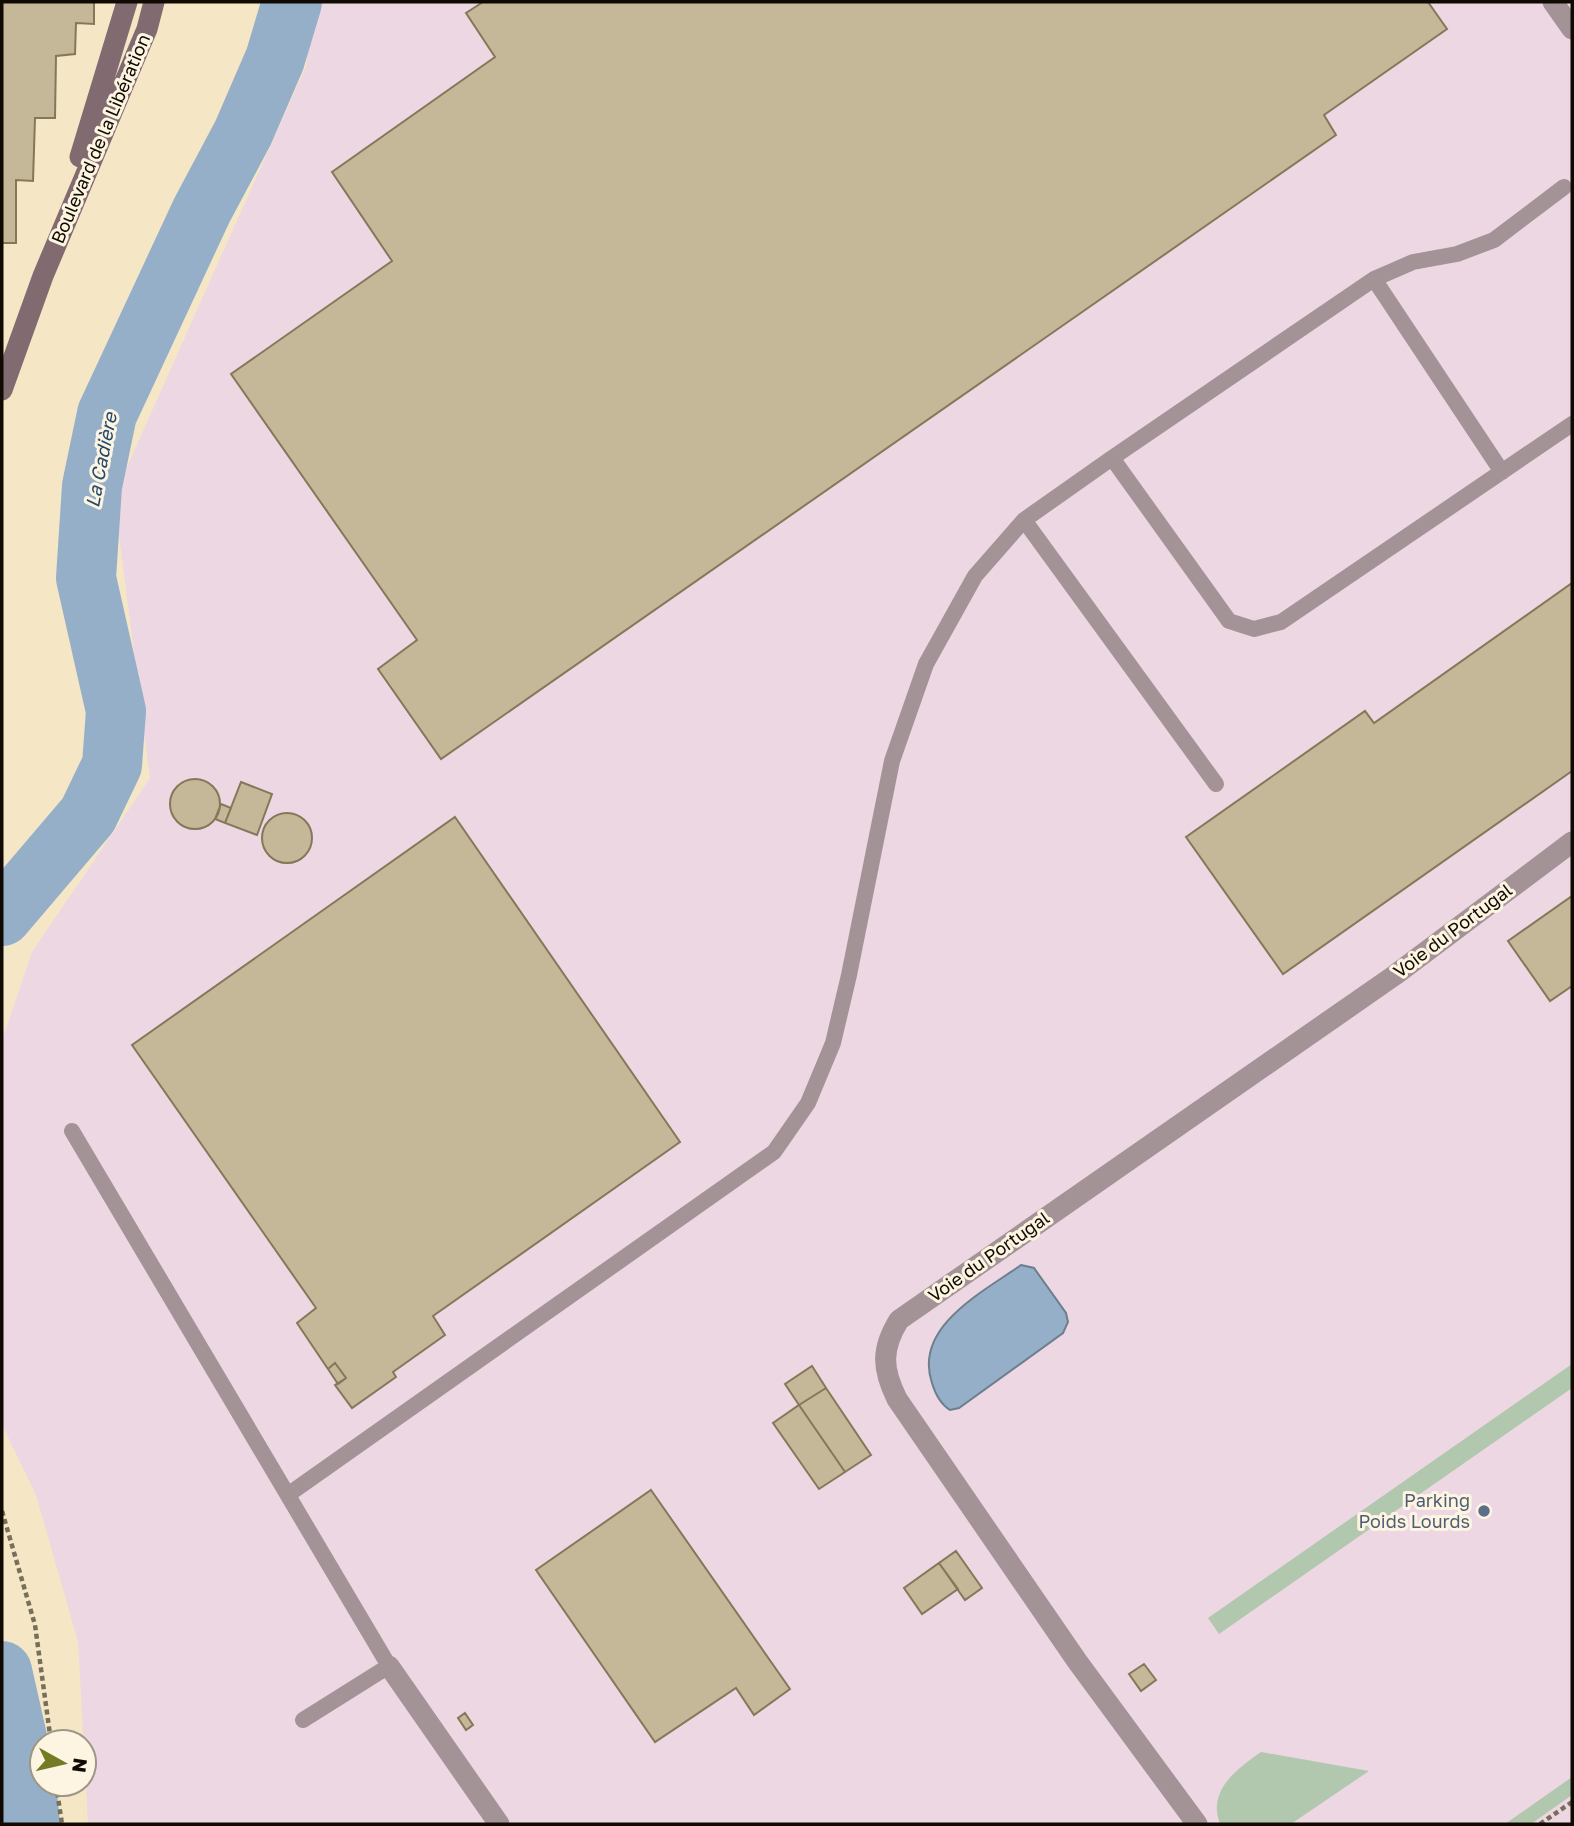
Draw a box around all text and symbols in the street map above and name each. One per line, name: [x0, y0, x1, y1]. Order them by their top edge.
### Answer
street label: Boulevard de la Libération: [46, 31, 154, 247]
water label: La Cadière: [80, 409, 121, 509]
street label: Voie du Portugal: [1389, 878, 1516, 982]
street label: Voie du Portugal: [924, 1206, 1053, 1306]
place label: Parking Poids Lourds: [1358, 1489, 1470, 1532]
marker: Parking Poids Lourds: [1476, 1503, 1492, 1519]
north arrow: [28, 1728, 98, 1798]
text: N: [68, 1757, 93, 1774]

